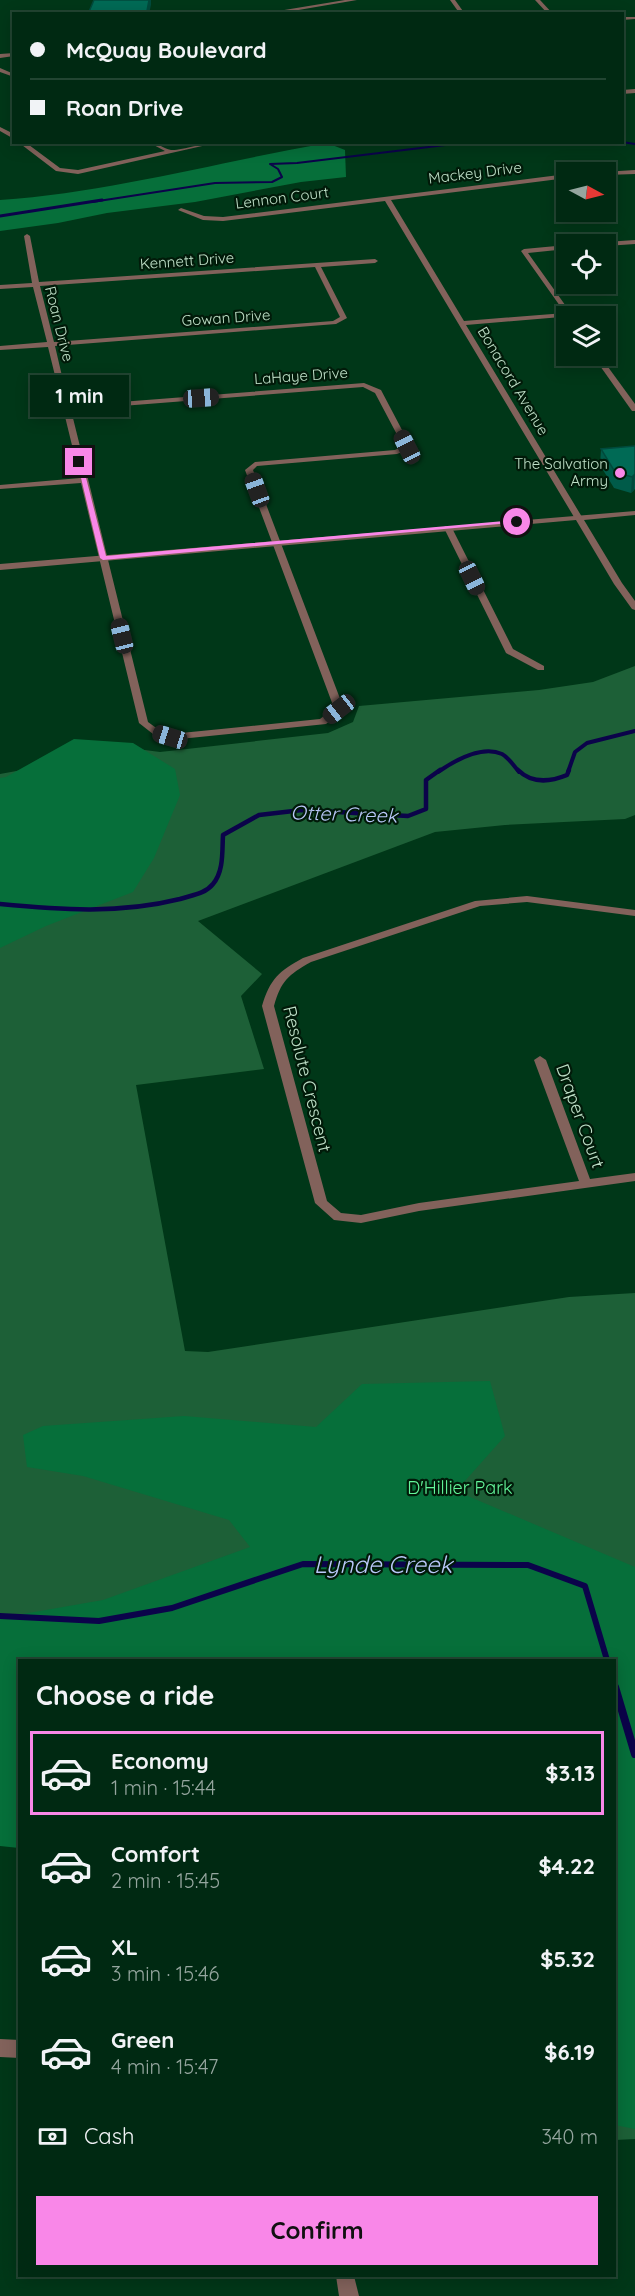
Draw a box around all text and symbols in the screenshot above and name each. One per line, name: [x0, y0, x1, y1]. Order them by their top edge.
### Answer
text: McQuay Boulevard: [66, 36, 267, 64]
text: Roan Drive: [66, 94, 184, 122]
street label: Mackey Drive: [427, 157, 523, 188]
north arrow: [556, 162, 616, 222]
map controls: [556, 162, 616, 366]
street label: Lennon Court: [234, 182, 330, 213]
button: locate: [556, 234, 616, 294]
street label: Kennett Drive: [139, 248, 235, 273]
street label: Roan Drive: [41, 284, 78, 364]
street label: Gowan Drive: [181, 305, 271, 330]
button: layers: [556, 306, 616, 366]
street label: Bonacord Avenue: [474, 323, 553, 438]
street label: LaHaye Drive: [253, 363, 349, 388]
callout: 1 min: [29, 375, 128, 417]
text: 1 min: [55, 383, 104, 408]
car: [182, 388, 220, 408]
car: [391, 427, 423, 467]
route end: [65, 448, 92, 475]
place label: The Salvation Army: [514, 454, 608, 490]
marker: The Salvation Army: [613, 466, 627, 480]
car: [242, 470, 272, 510]
route start: [503, 508, 530, 535]
car: [456, 558, 488, 598]
car: [109, 616, 135, 656]
car: [319, 691, 359, 727]
car: [150, 723, 190, 751]
water label: Otter Creek: [290, 799, 400, 828]
street label: Resolute Crescent: [278, 1003, 337, 1154]
street label: Draper Court: [551, 1060, 610, 1171]
park label: D'Hillier Park: [407, 1476, 513, 1499]
water label: Lynde Creek: [314, 1549, 455, 1579]
text: Choose a ride: [36, 1678, 214, 1712]
icon: car: [39, 1746, 93, 1800]
text: Economy: [111, 1747, 209, 1775]
text: $3.13: [545, 1759, 595, 1787]
text: 1 min · 15:44: [111, 1775, 216, 1800]
icon: car: [39, 1839, 93, 1893]
text: Comfort: [111, 1840, 200, 1868]
text: $4.22: [538, 1852, 595, 1880]
text: 2 min · 15:45: [111, 1868, 220, 1893]
icon: car: [39, 1932, 93, 1986]
text: XL: [111, 1933, 138, 1961]
text: $5.32: [540, 1945, 595, 1973]
text: 3 min · 15:46: [111, 1961, 219, 1986]
icon: car: [39, 2025, 93, 2079]
text: Green: [111, 2026, 174, 2054]
text: $6.19: [544, 2038, 595, 2066]
text: 4 min · 15:47: [111, 2054, 218, 2079]
icon: cash: [36, 2120, 69, 2153]
text: Cash: [84, 2122, 135, 2150]
text: 340 m: [541, 2124, 598, 2149]
button: Confirm: [36, 2196, 598, 2265]

